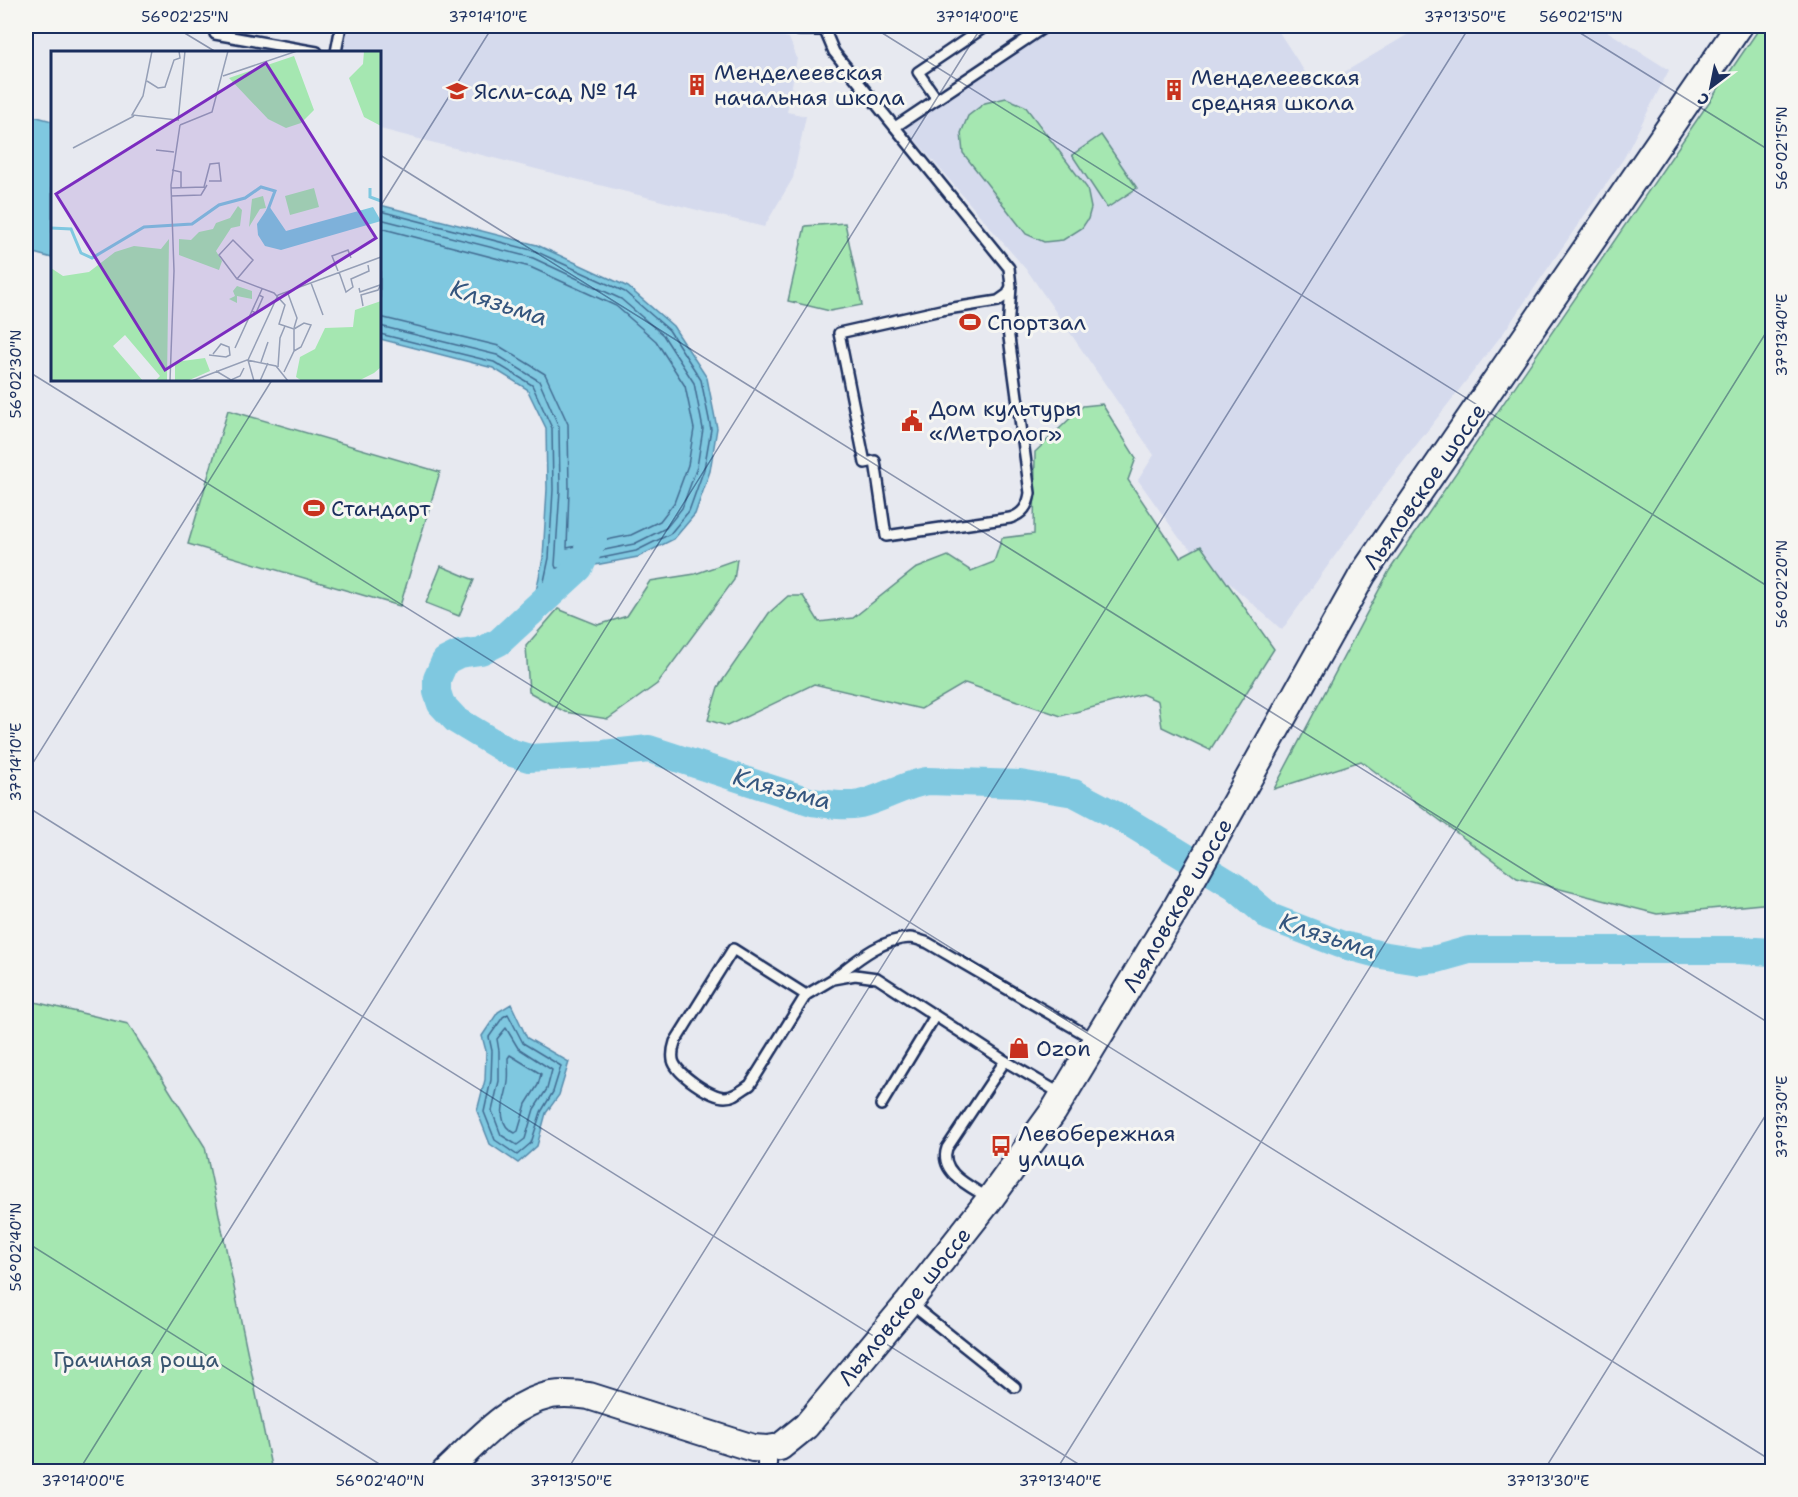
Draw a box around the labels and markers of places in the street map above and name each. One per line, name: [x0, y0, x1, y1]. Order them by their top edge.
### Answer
place label: Менделеевская начальная школа: [714, 58, 905, 112]
place label: Менделеевская средняя школа: [1191, 63, 1360, 117]
building icon: Менделеевская начальная школа: [685, 73, 709, 97]
place label: Ясли-сад № 14: [474, 77, 638, 106]
building icon: Менделеевская средняя школа: [1162, 78, 1186, 102]
school or university icon: Ясли-сад № 14: [445, 79, 469, 103]
place label: Спортзал: [987, 308, 1086, 337]
sports icon: Спортзал: [958, 310, 982, 334]
place label: Дом культуры «Метролог»: [929, 394, 1081, 448]
public building icon: Дом культуры «Метролог»: [900, 409, 924, 433]
place label: Стандарт: [331, 494, 431, 523]
sports icon: Стандарт: [302, 496, 326, 520]
place label: Ozon: [1036, 1034, 1091, 1063]
shop icon: Ozon: [1007, 1036, 1031, 1060]
place label: Левобережная улица: [1018, 1119, 1175, 1173]
bus stop icon: Левобережная улица: [989, 1134, 1013, 1158]

